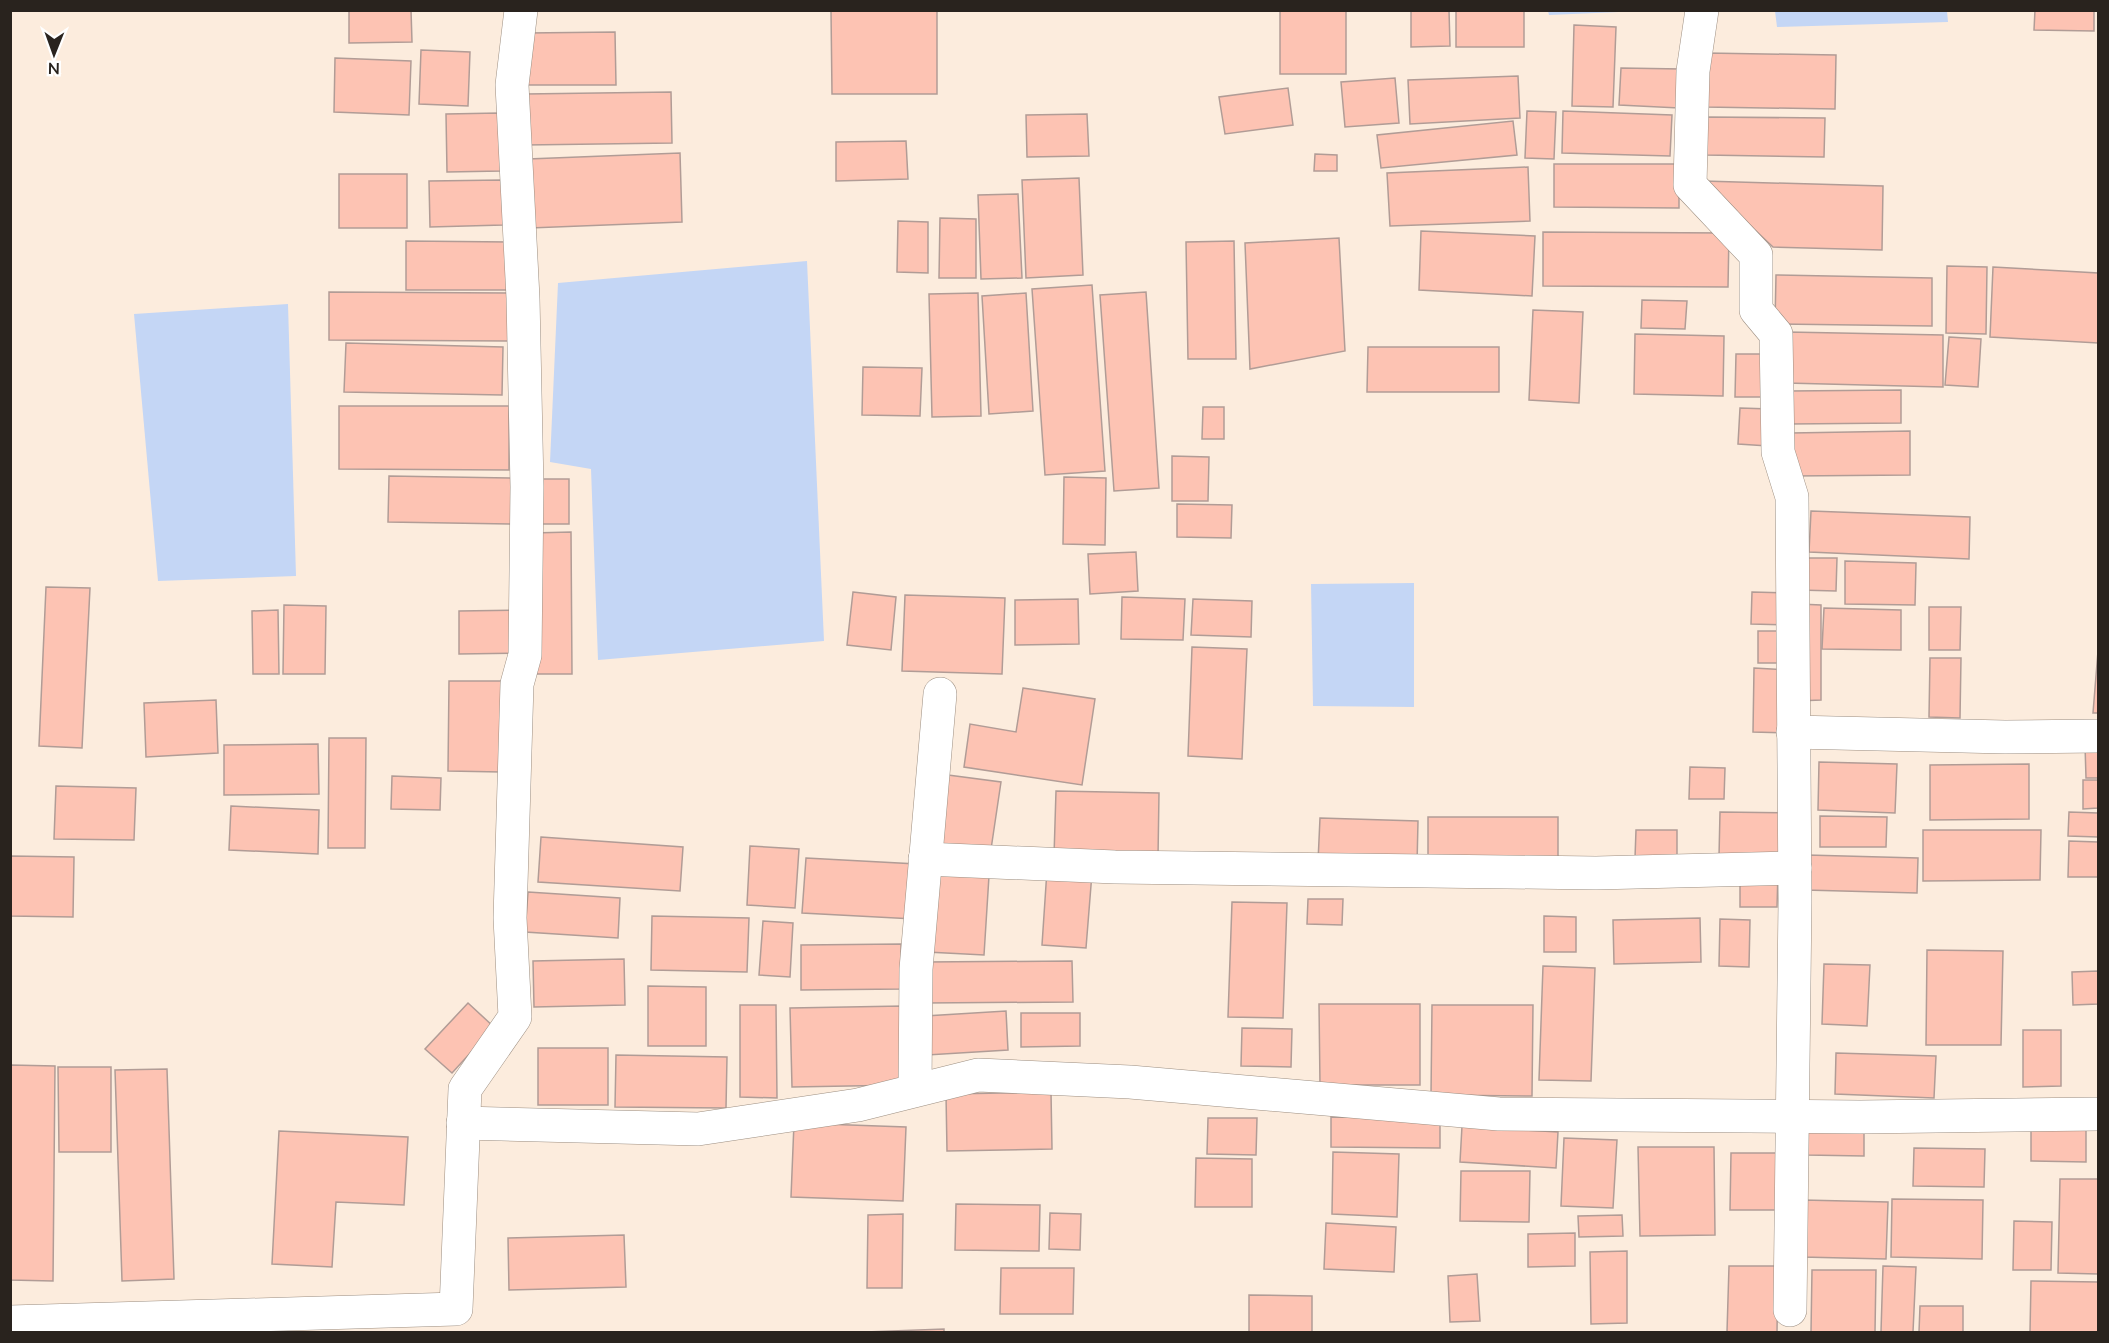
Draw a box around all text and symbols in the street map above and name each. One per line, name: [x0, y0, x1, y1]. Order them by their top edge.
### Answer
north arrow: [24, 24, 84, 84]
text: N: [48, 59, 60, 79]

